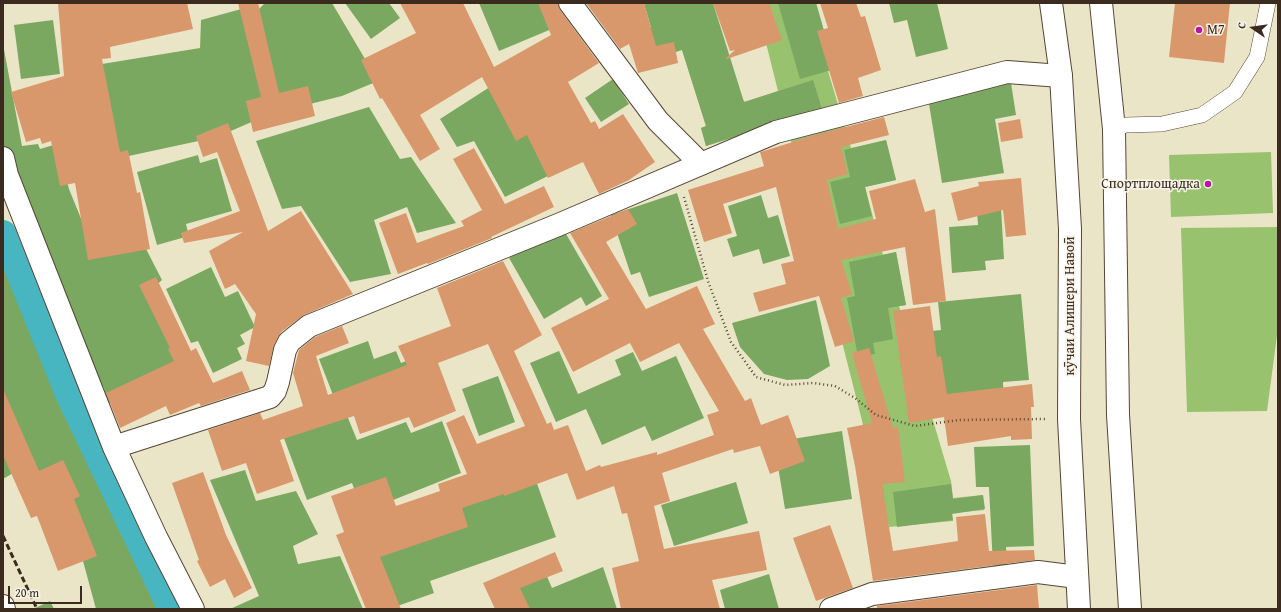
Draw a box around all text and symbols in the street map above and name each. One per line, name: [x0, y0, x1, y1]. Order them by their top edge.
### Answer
north arrow: [1233, 8, 1273, 48]
text: С: [1233, 20, 1250, 30]
place label: М7: [1207, 22, 1225, 38]
marker: М7: [1194, 25, 1204, 35]
place label: Спортплощадка: [1101, 176, 1200, 192]
marker: Спортплощадка: [1203, 179, 1213, 189]
street label: кӯчаи Алишери Навоӣ: [1062, 237, 1078, 375]
scale bar: [10, 578, 84, 604]
text: 20 m: [15, 584, 39, 601]

